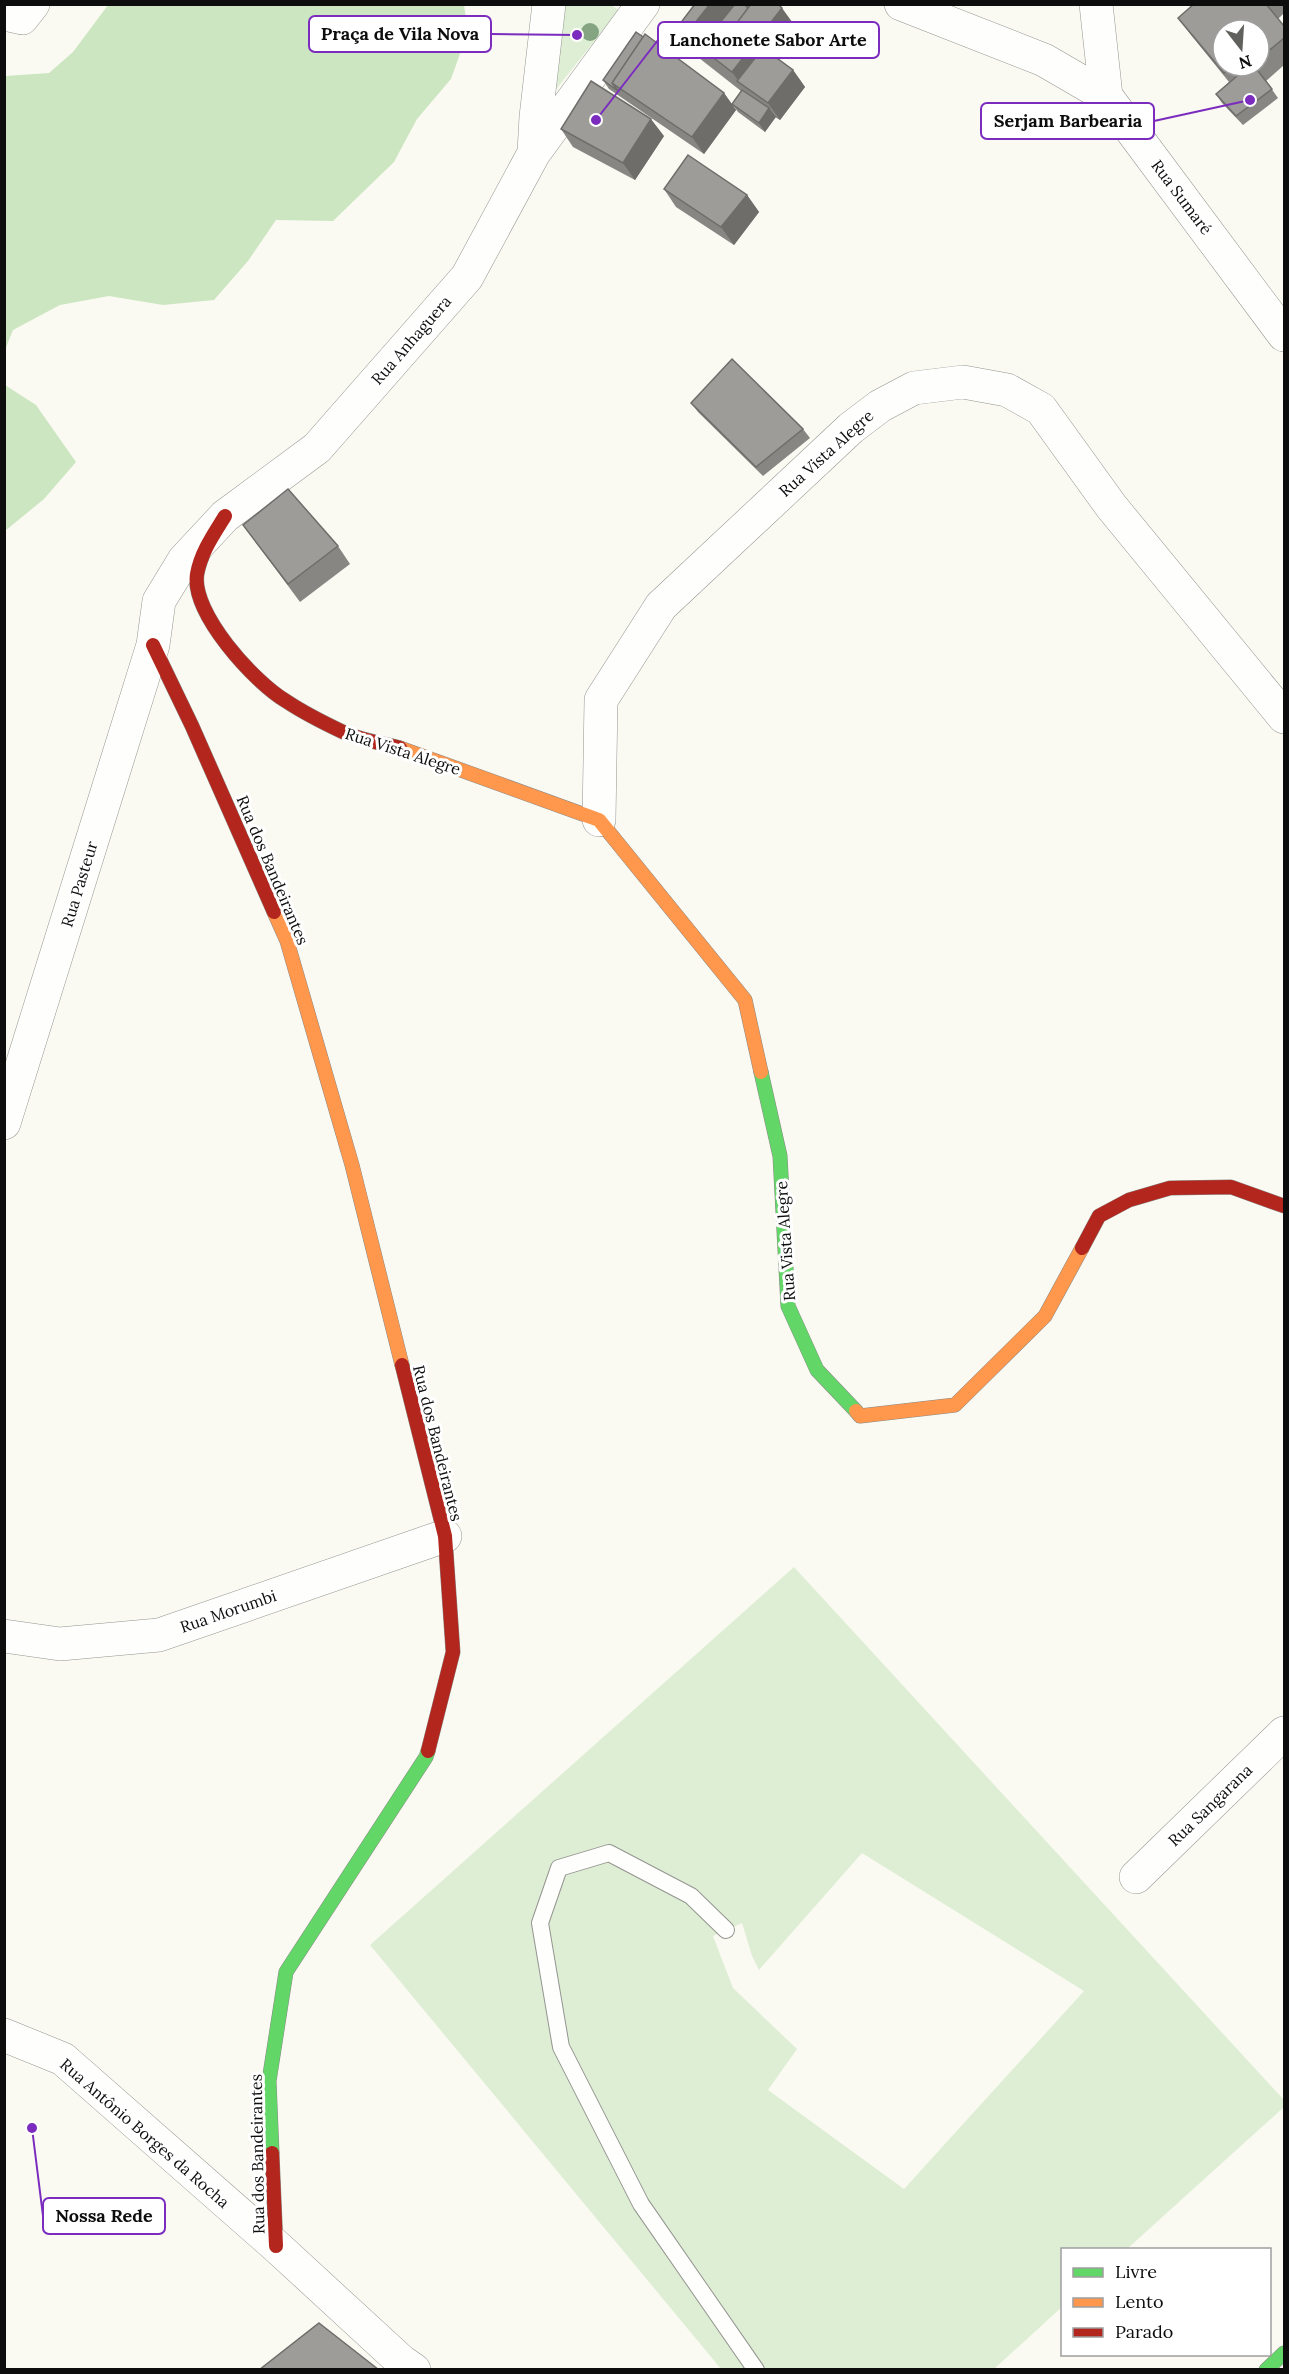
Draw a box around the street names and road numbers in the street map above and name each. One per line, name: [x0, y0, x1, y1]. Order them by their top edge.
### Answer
street label: Rua Sumaré: [1147, 156, 1217, 239]
street label: Rua Anhaguera: [367, 291, 455, 389]
street label: Rua Vista Alegre: [775, 405, 878, 501]
street label: Rua Vista Alegre: [343, 723, 464, 779]
street label: Rua dos Bandeirantes: [232, 792, 314, 948]
street label: Rua Pasteur: [56, 839, 102, 929]
street label: Rua Vista Alegre: [771, 1180, 799, 1302]
street label: Rua dos Bandeirantes: [409, 1363, 467, 1523]
street label: Rua Morumbi: [177, 1585, 279, 1637]
street label: Rua Sangarana: [1164, 1760, 1256, 1850]
street label: Rua Antônio Borges da Rocha: [56, 2054, 234, 2212]
street label: Rua dos Bandeirantes: [246, 2074, 268, 2234]

